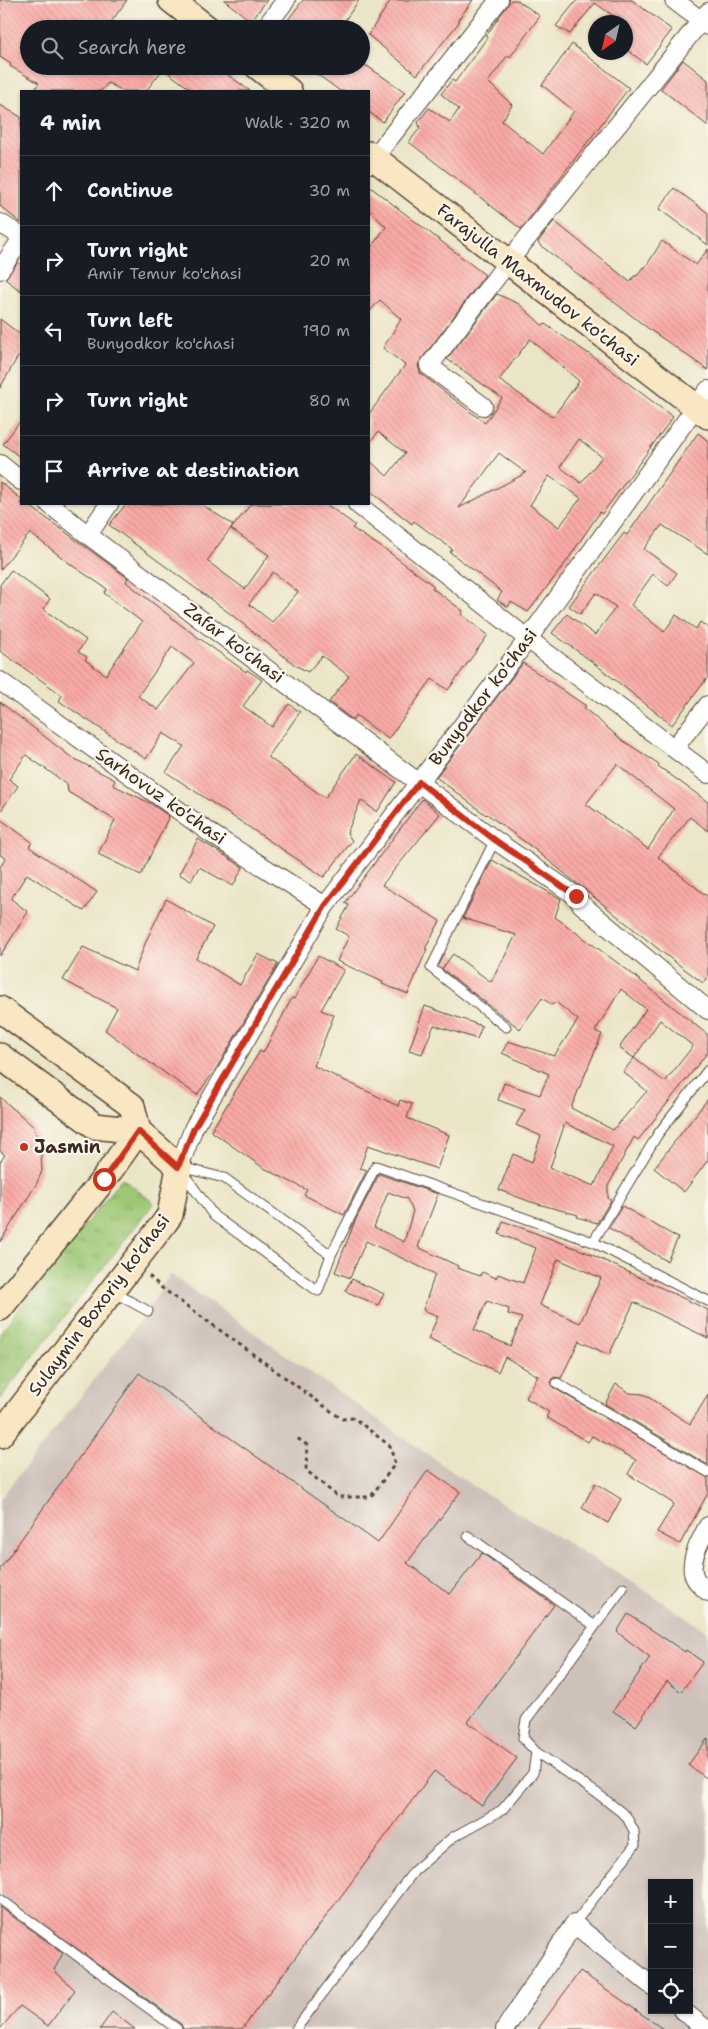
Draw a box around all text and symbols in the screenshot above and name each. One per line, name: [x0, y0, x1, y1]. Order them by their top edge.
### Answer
north arrow: [588, 15, 633, 60]
search box: [20, 20, 370, 75]
icon: search: [38, 34, 66, 62]
text: Search here: [78, 35, 187, 60]
text: 4 min: [40, 109, 101, 137]
text: Walk · 320 m: [245, 112, 350, 133]
icon: ahead: [40, 177, 68, 205]
text: Continue: [87, 178, 173, 203]
text: 30 m: [309, 180, 350, 201]
street label: Farajulla Maxmudov ko'chasi: [432, 198, 644, 372]
text: Turn right: [87, 238, 188, 263]
icon: right: [40, 247, 68, 275]
text: 20 m: [309, 250, 350, 271]
text: Amir Temur ko'chasi: [87, 263, 242, 284]
text: Turn left: [87, 308, 173, 333]
icon: left: [40, 317, 68, 345]
text: 190 m: [303, 320, 350, 341]
text: Bunyodkor ko'chasi: [87, 333, 235, 354]
icon: right: [40, 387, 68, 415]
text: Turn right: [87, 388, 188, 413]
text: 80 m: [309, 390, 350, 411]
icon: arrive: [40, 457, 68, 485]
text: Arrive at destination: [87, 458, 299, 483]
street label: Zafar ko'chasi: [179, 597, 289, 689]
street label: Bunyodkor ko'chasi: [423, 623, 543, 771]
street label: Sarhovuz ko'chasi: [91, 742, 231, 850]
route end: [565, 885, 588, 908]
place label: Jasmin: [34, 1135, 101, 1159]
marker: Jasmin: [18, 1141, 30, 1153]
route start: [93, 1168, 116, 1191]
street label: Sulaymin Boxoriy ko'chasi: [23, 1209, 175, 1401]
map controls: [648, 1879, 693, 2014]
button: +: [648, 1879, 693, 1924]
button: −: [648, 1924, 693, 1969]
button: locate: [648, 1969, 693, 2014]

